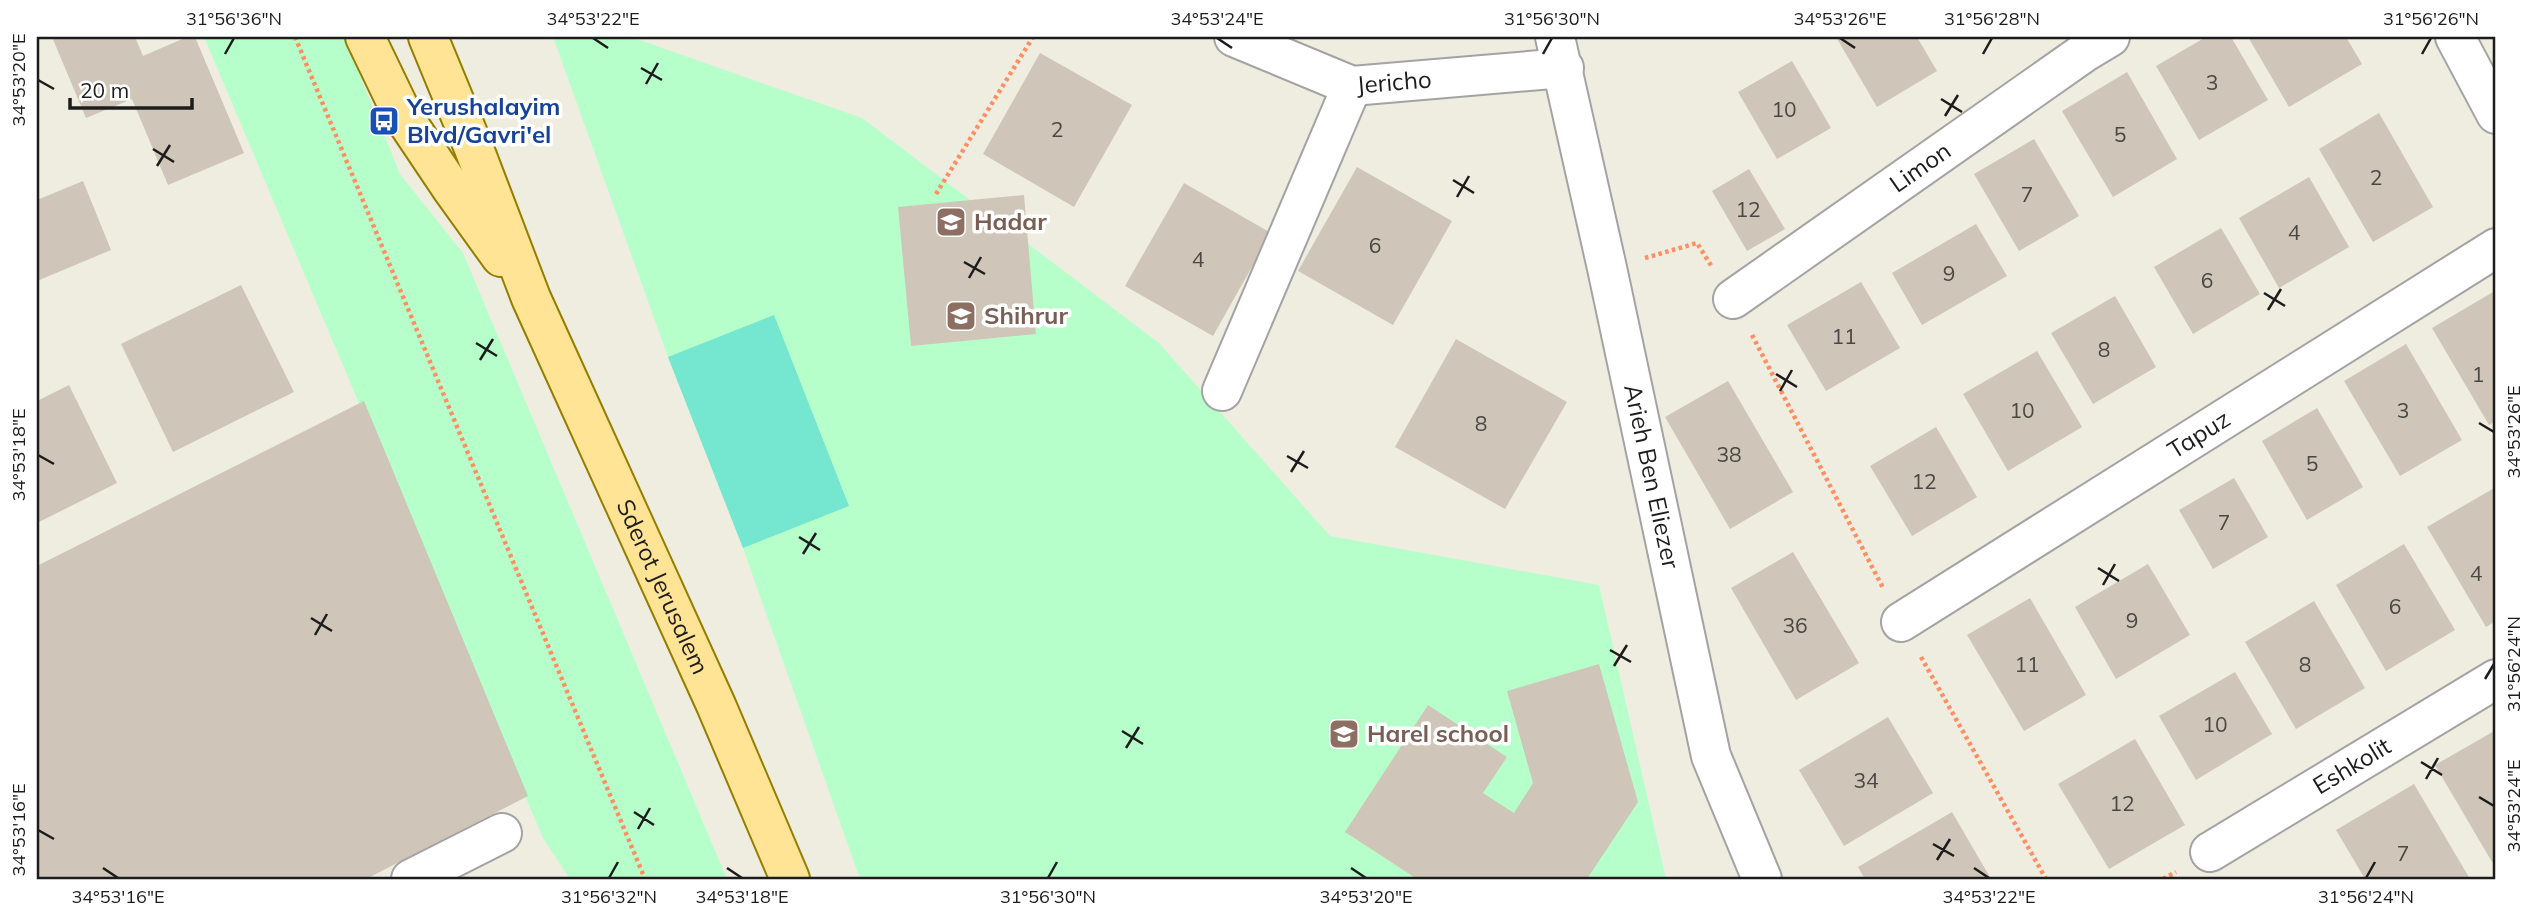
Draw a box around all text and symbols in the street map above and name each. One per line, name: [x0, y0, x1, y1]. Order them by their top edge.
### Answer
text: 31°56'36"N: [186, 7, 282, 30]
text: 34°53'22"E: [546, 7, 640, 30]
text: 34°53'24"E: [1170, 7, 1264, 30]
text: 31°56'30"N: [1504, 7, 1600, 30]
text: 34°53'26"E: [1793, 7, 1887, 30]
text: 31°56'28"N: [1944, 7, 2040, 30]
text: 31°56'26"N: [2383, 7, 2479, 30]
text: 34°53'20"E: [7, 33, 30, 127]
street label: Jericho: [1355, 63, 1433, 100]
scale bar: [70, 66, 192, 110]
house number: 3: [2206, 69, 2218, 95]
text: 20 m: [80, 77, 129, 103]
place label: Yerushalayim Blvd/Gavri'el: [406, 91, 560, 149]
house number: 10: [1771, 96, 1797, 122]
bus stop icon: Yerushalayim Blvd/Gavri'el: [367, 104, 401, 138]
house number: 2: [1051, 116, 1063, 142]
house number: 5: [2114, 121, 2126, 147]
street label: Limon: [1884, 135, 1956, 198]
house number: 2: [2370, 164, 2382, 190]
house number: 7: [2021, 181, 2033, 207]
house number: 12: [1735, 196, 1761, 222]
school or university icon: Hadar: [934, 205, 968, 239]
place label: Hadar: [974, 206, 1047, 236]
house number: 4: [2288, 219, 2301, 245]
house number: 6: [1369, 232, 1381, 258]
house number: 4: [1192, 246, 1205, 272]
house number: 9: [1943, 260, 1955, 286]
house number: 6: [2201, 267, 2213, 293]
school or university icon: Shihrur: [944, 299, 978, 333]
place label: Shihrur: [984, 300, 1068, 330]
house number: 11: [1831, 323, 1857, 349]
house number: 8: [2098, 336, 2110, 362]
house number: 1: [2472, 361, 2484, 387]
street label: Arieh Ben Eliezer: [1618, 381, 1687, 572]
text: 34°53'26"E: [2502, 385, 2525, 479]
house number: 10: [2009, 397, 2035, 423]
house number: 3: [2397, 397, 2409, 423]
street label: Tapuz: [2162, 403, 2235, 465]
text: 34°53'18"E: [7, 408, 30, 502]
house number: 8: [1475, 410, 1487, 436]
house number: 38: [1716, 441, 1742, 467]
house number: 5: [2306, 450, 2318, 476]
house number: 12: [1911, 468, 1937, 494]
street label: Sderot Jerusalem: [610, 494, 716, 679]
house number: 7: [2218, 509, 2230, 535]
house number: 4: [2470, 560, 2483, 586]
house number: 6: [2389, 593, 2401, 619]
house number: 9: [2126, 607, 2138, 633]
house number: 36: [1782, 612, 1808, 638]
text: 31°56'24"N: [2502, 616, 2525, 712]
house number: 11: [2014, 651, 2040, 677]
house number: 8: [2299, 651, 2311, 677]
house number: 10: [2202, 711, 2228, 737]
school or university icon: Harel school: [1327, 717, 1361, 751]
place label: Harel school: [1367, 718, 1509, 748]
street label: Eshkolit: [2307, 730, 2396, 800]
text: 34°53'24"E: [2502, 759, 2525, 853]
house number: 34: [1853, 767, 1879, 793]
text: 34°53'16"E: [7, 783, 30, 877]
house number: 12: [2109, 790, 2135, 816]
house number: 7: [2397, 840, 2409, 866]
text: 34°53'16"E: [71, 885, 165, 908]
text: 31°56'32"N: [561, 885, 657, 908]
text: 34°53'18"E: [695, 885, 789, 908]
text: 31°56'30"N: [1000, 885, 1096, 908]
text: 34°53'20"E: [1319, 885, 1413, 908]
text: 34°53'22"E: [1942, 885, 2036, 908]
text: 31°56'24"N: [2318, 885, 2414, 908]

